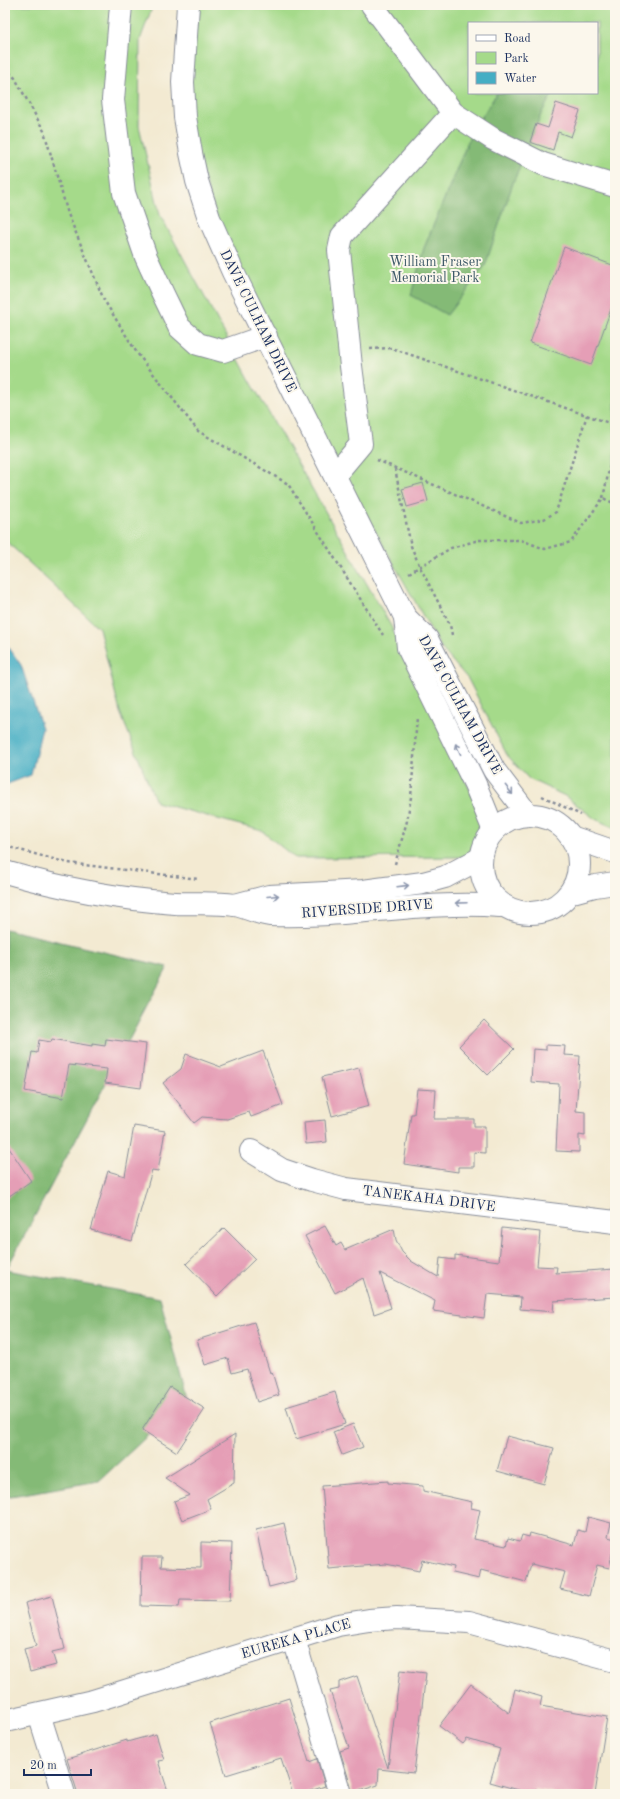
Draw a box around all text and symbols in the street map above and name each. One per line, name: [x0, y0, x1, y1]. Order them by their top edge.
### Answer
legend: [468, 22, 598, 94]
text: Road: [504, 33, 531, 45]
text: Park: [504, 53, 529, 65]
text: Water: [504, 73, 537, 85]
street label: DAVE CULHAM DRIVE: [217, 247, 299, 395]
park label: William Fraser Memorial Park: [389, 255, 481, 285]
street label: DAVE CULHAM DRIVE: [416, 633, 504, 777]
one-way arrow: [453, 743, 461, 755]
one-way arrow: [505, 784, 514, 795]
one-way arrow: [396, 882, 409, 890]
one-way arrow: [266, 893, 279, 900]
street label: RIVERSIDE DRIVE: [301, 897, 433, 921]
one-way arrow: [455, 900, 468, 907]
street label: TANEKAHA DRIVE: [362, 1184, 496, 1214]
street label: EUREKA PLACE: [240, 1617, 352, 1661]
scale bar: [24, 1751, 91, 1777]
text: 20 m: [30, 1760, 57, 1772]

